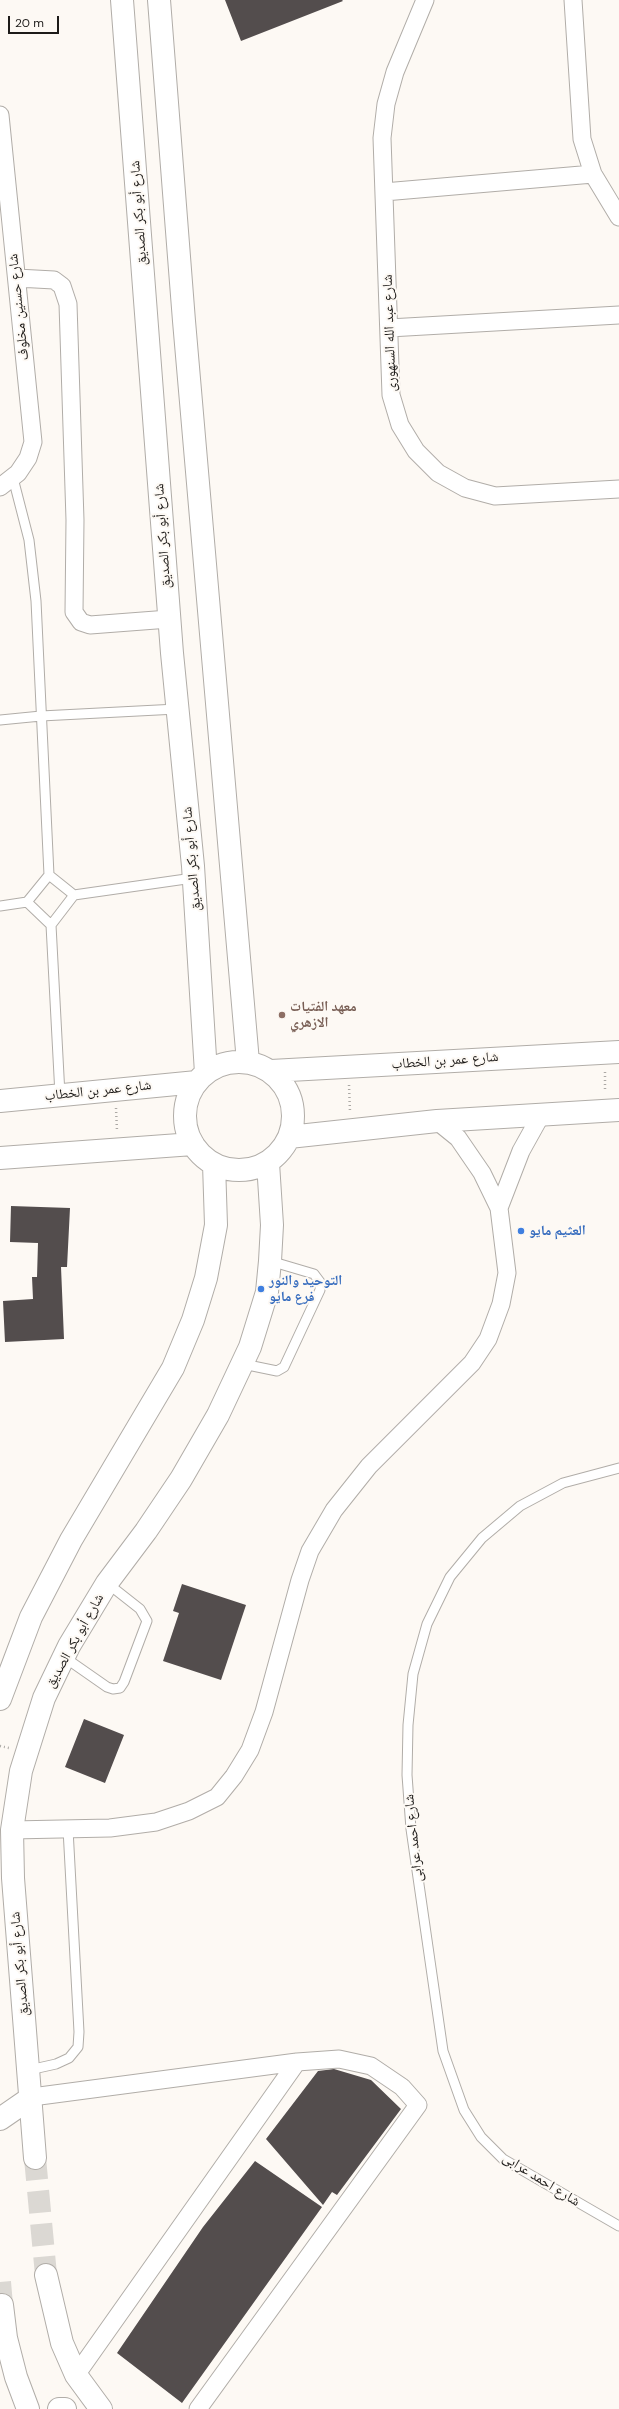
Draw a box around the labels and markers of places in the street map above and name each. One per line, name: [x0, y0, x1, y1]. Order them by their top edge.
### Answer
place label: معهد الفتيات الازهري: [290, 999, 357, 1032]
marker: معهد الفتيات الازهري: [277, 1010, 287, 1020]
place label: العثيم مايو: [529, 1223, 586, 1239]
marker: العثيم مايو: [516, 1226, 526, 1236]
place label: التوحيد والنور فرع مايو: [269, 1273, 342, 1306]
marker: التوحيد والنور فرع مايو: [256, 1284, 266, 1294]

